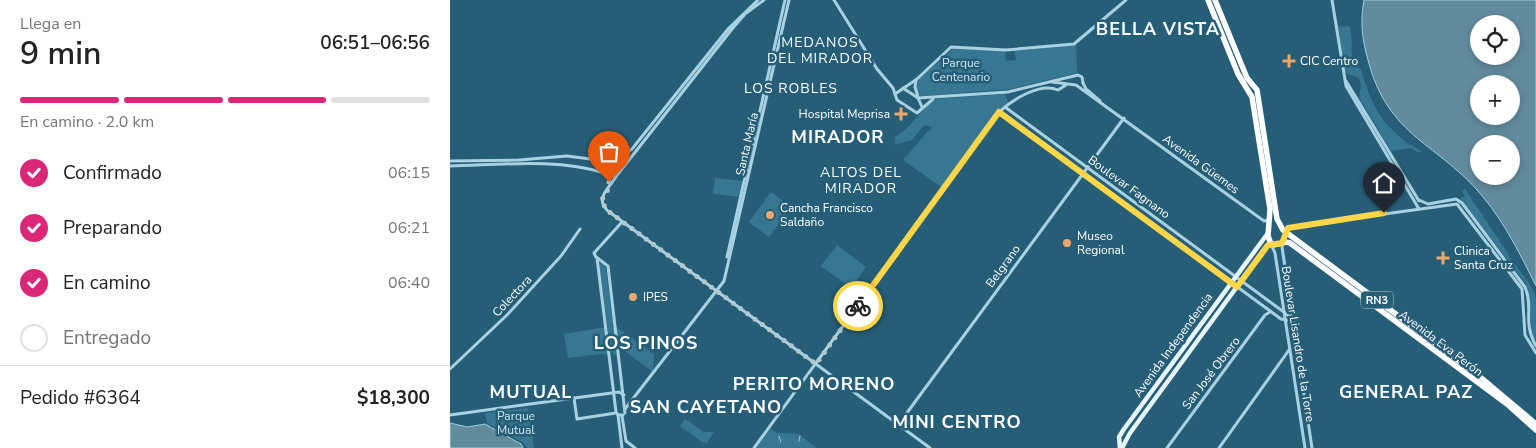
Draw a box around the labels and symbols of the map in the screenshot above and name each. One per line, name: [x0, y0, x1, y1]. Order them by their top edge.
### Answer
district label: BELLA VISTA: [1096, 17, 1220, 41]
district label: MEDANOS DEL MIRADOR: [767, 33, 873, 68]
place label: CIC Centro: [1300, 53, 1359, 69]
marker: CIC Centro: [1282, 54, 1296, 68]
park label: Parque Centenario: [932, 55, 990, 85]
district label: LOS ROBLES: [744, 79, 838, 98]
place label: Hospital Meprisa: [799, 106, 890, 122]
marker: Hospital Meprisa: [894, 107, 908, 121]
street label: Santa María: [732, 111, 762, 177]
district label: MIRADOR: [791, 125, 885, 149]
pin: [588, 131, 630, 182]
street label: Avenida Güemes: [1159, 131, 1243, 197]
street label: Boulevar Fagnano: [1085, 152, 1173, 222]
pin: [1363, 162, 1405, 213]
district label: ALTOS DEL MIRADOR: [820, 163, 902, 198]
place label: Cancha Francisco Saldaño: [780, 200, 873, 230]
marker: Cancha Francisco Saldaño: [764, 209, 776, 221]
place label: Museo Regional: [1077, 228, 1125, 258]
marker: Museo Regional: [1061, 237, 1073, 249]
street label: Belgrano: [982, 241, 1024, 291]
place label: Clinica Santa Cruz: [1454, 243, 1513, 273]
marker: Clinica Santa Cruz: [1436, 251, 1450, 265]
street label: Boulevar Lisandro de la Torre: [1278, 265, 1318, 423]
street label: Colectora: [489, 272, 535, 320]
courier: [833, 281, 883, 331]
place label: IPES: [643, 289, 668, 305]
street label: Avenida Independencia: [1130, 290, 1216, 400]
marker: IPES: [627, 291, 639, 303]
road number: RN3: [1361, 292, 1393, 308]
street label: Avenida Eva Perón: [1396, 306, 1486, 380]
district label: LOS PINOS: [594, 331, 698, 355]
street label: San José Obrero: [1178, 333, 1244, 413]
district label: PERITO MORENO: [733, 372, 895, 396]
district label: MUTUAL: [490, 380, 572, 404]
district label: GENERAL PAZ: [1339, 380, 1473, 404]
district label: SAN CAYETANO: [630, 395, 782, 419]
park label: Parque Mutual: [497, 408, 535, 438]
district label: MINI CENTRO: [892, 410, 1022, 434]

